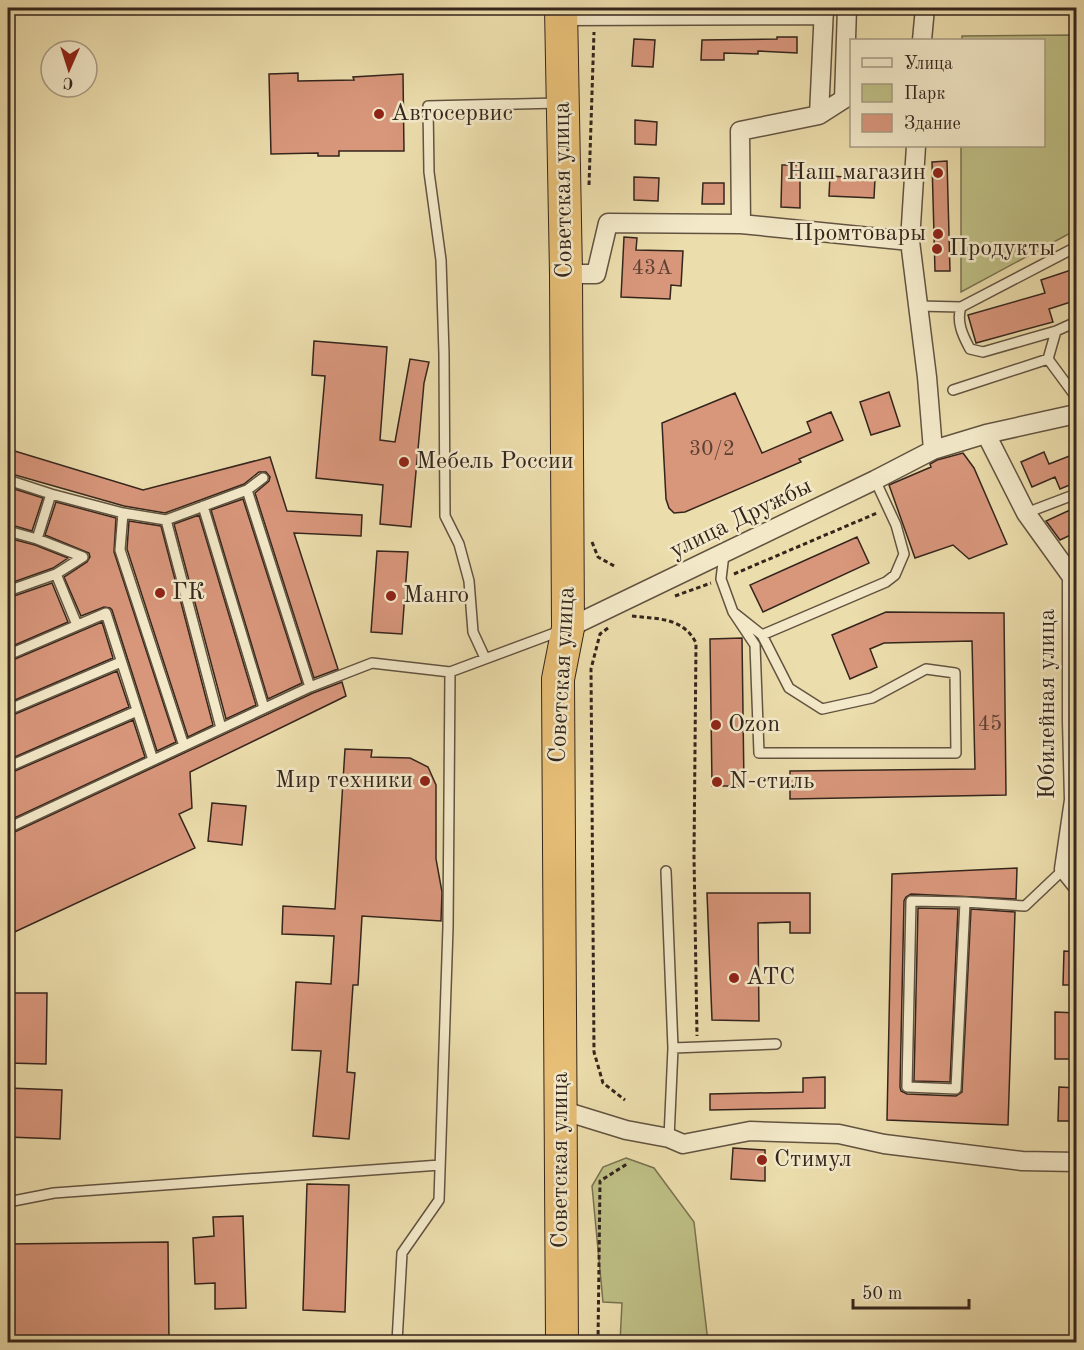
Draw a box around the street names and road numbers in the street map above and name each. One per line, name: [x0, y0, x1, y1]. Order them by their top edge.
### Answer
street label: Советская улица: [550, 101, 578, 279]
street label: улица Дружбы: [666, 474, 816, 564]
street label: Советская улица: [546, 586, 580, 764]
street label: Юбилейная улица: [1036, 609, 1060, 799]
street label: Советская улица: [549, 1071, 573, 1248]

